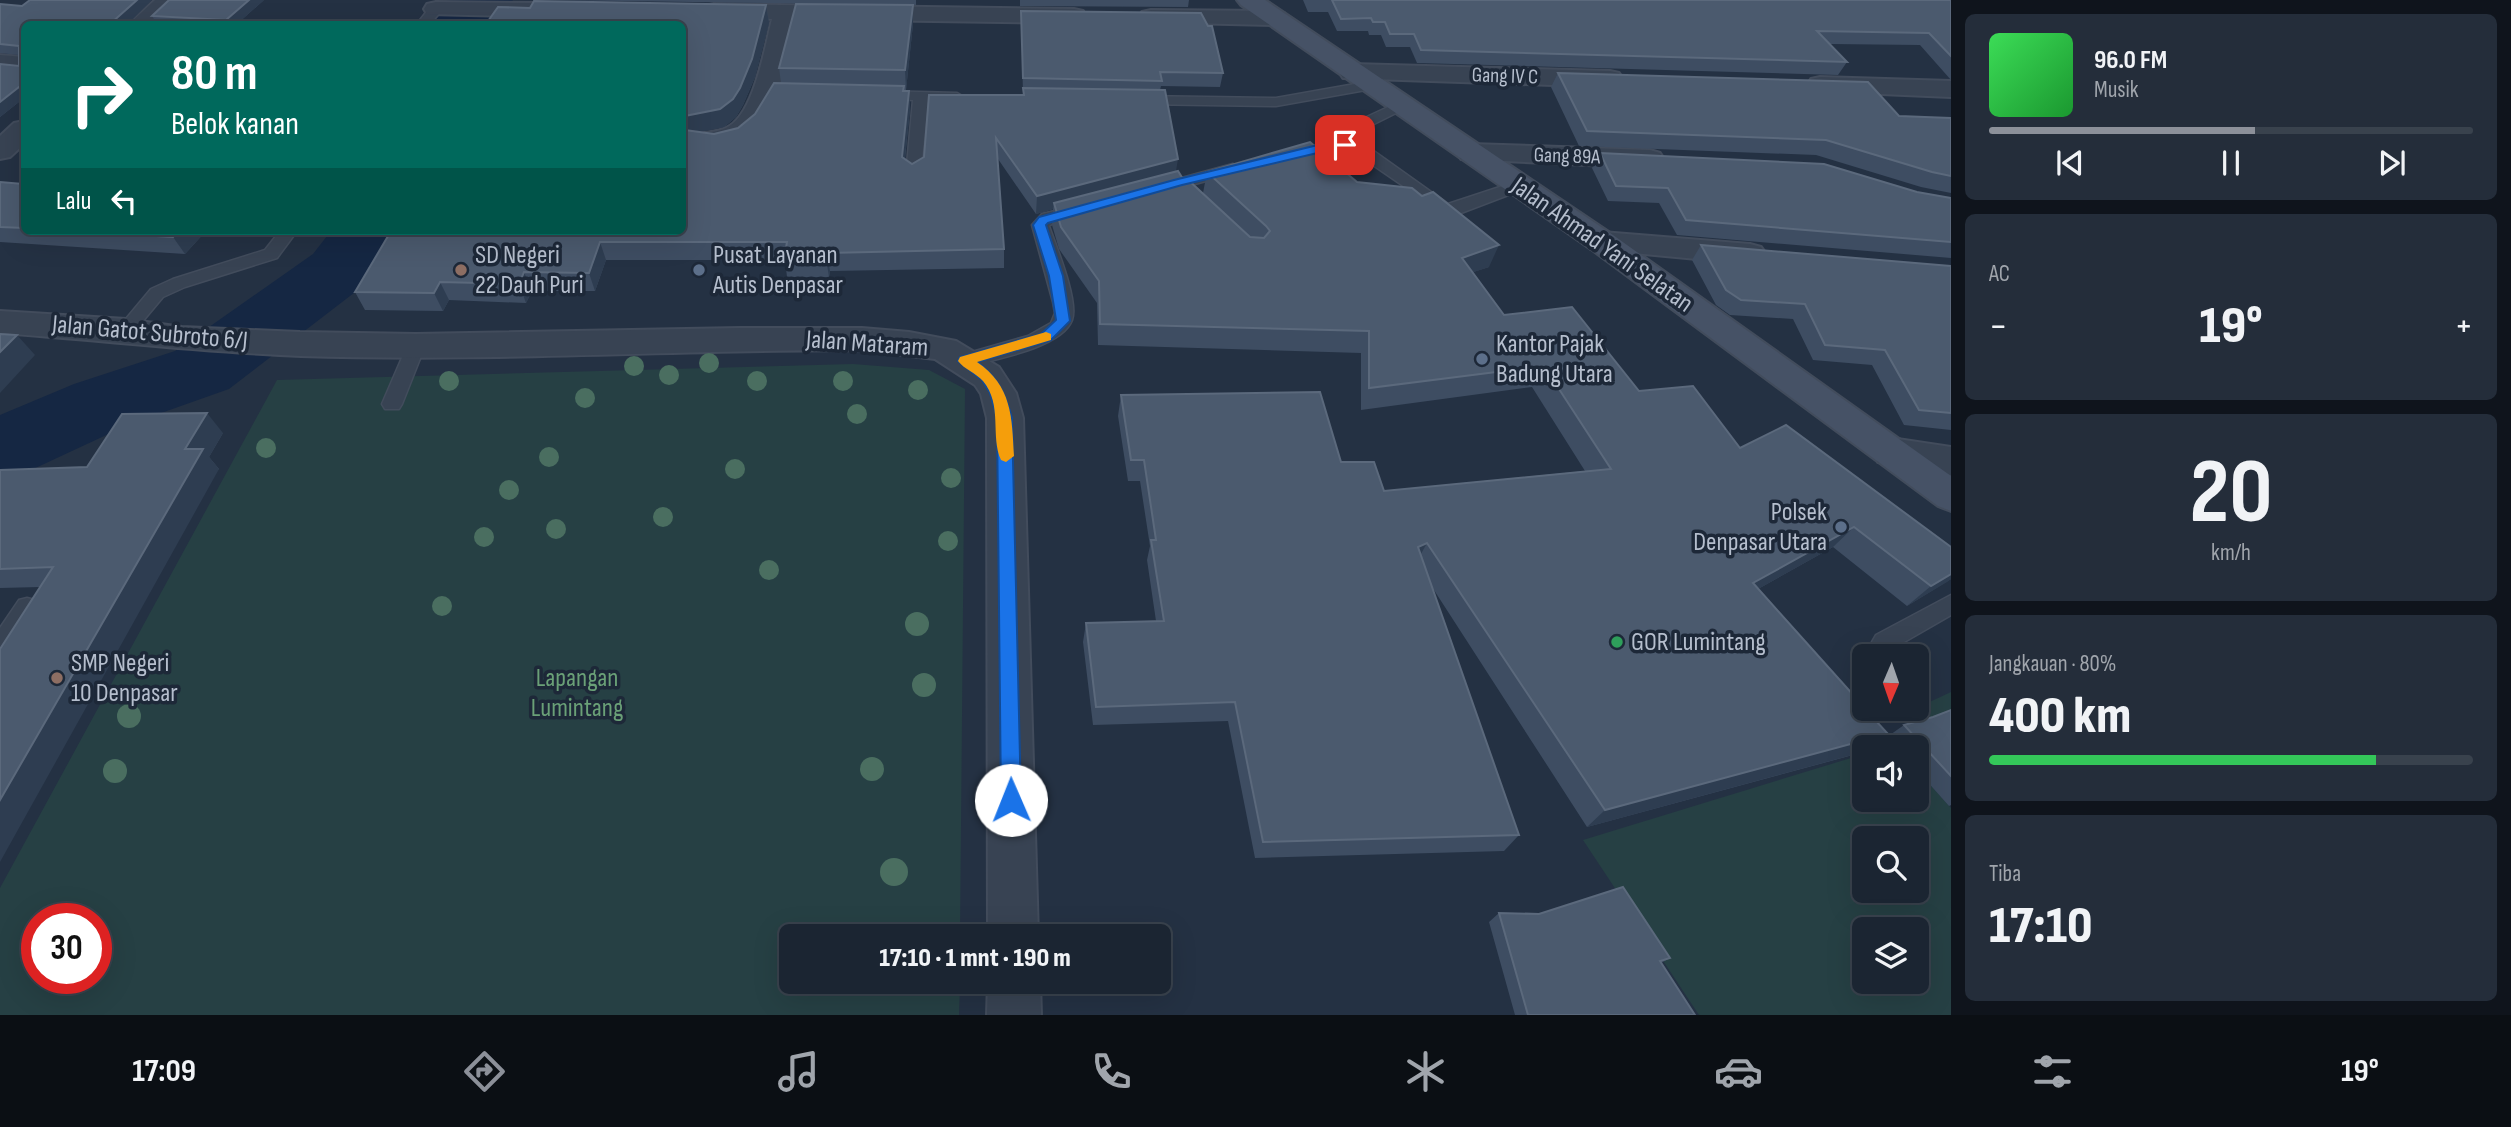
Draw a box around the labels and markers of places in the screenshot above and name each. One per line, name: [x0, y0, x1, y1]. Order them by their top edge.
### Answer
pin: [1315, 115, 1375, 175]
place label: SD Negeri 22 Dauh Puri: [475, 240, 583, 301]
place label: Pusat Layanan Autis Denpasar: [712, 240, 844, 301]
marker: SD Negeri 22 Dauh Puri: [453, 262, 469, 278]
marker: Pusat Layanan Autis Denpasar: [691, 262, 707, 278]
place label: Kantor Pajak Badung Utara: [1496, 329, 1613, 390]
marker: Kantor Pajak Badung Utara: [1474, 351, 1490, 367]
place label: Polsek Denpasar Utara: [1693, 497, 1827, 558]
marker: Polsek Denpasar Utara: [1833, 519, 1849, 535]
place label: GOR Lumintang: [1631, 627, 1766, 658]
marker: GOR Lumintang: [1609, 634, 1625, 650]
place label: SMP Negeri 10 Denpasar: [71, 648, 178, 709]
marker: SMP Negeri 10 Denpasar: [49, 670, 65, 686]

